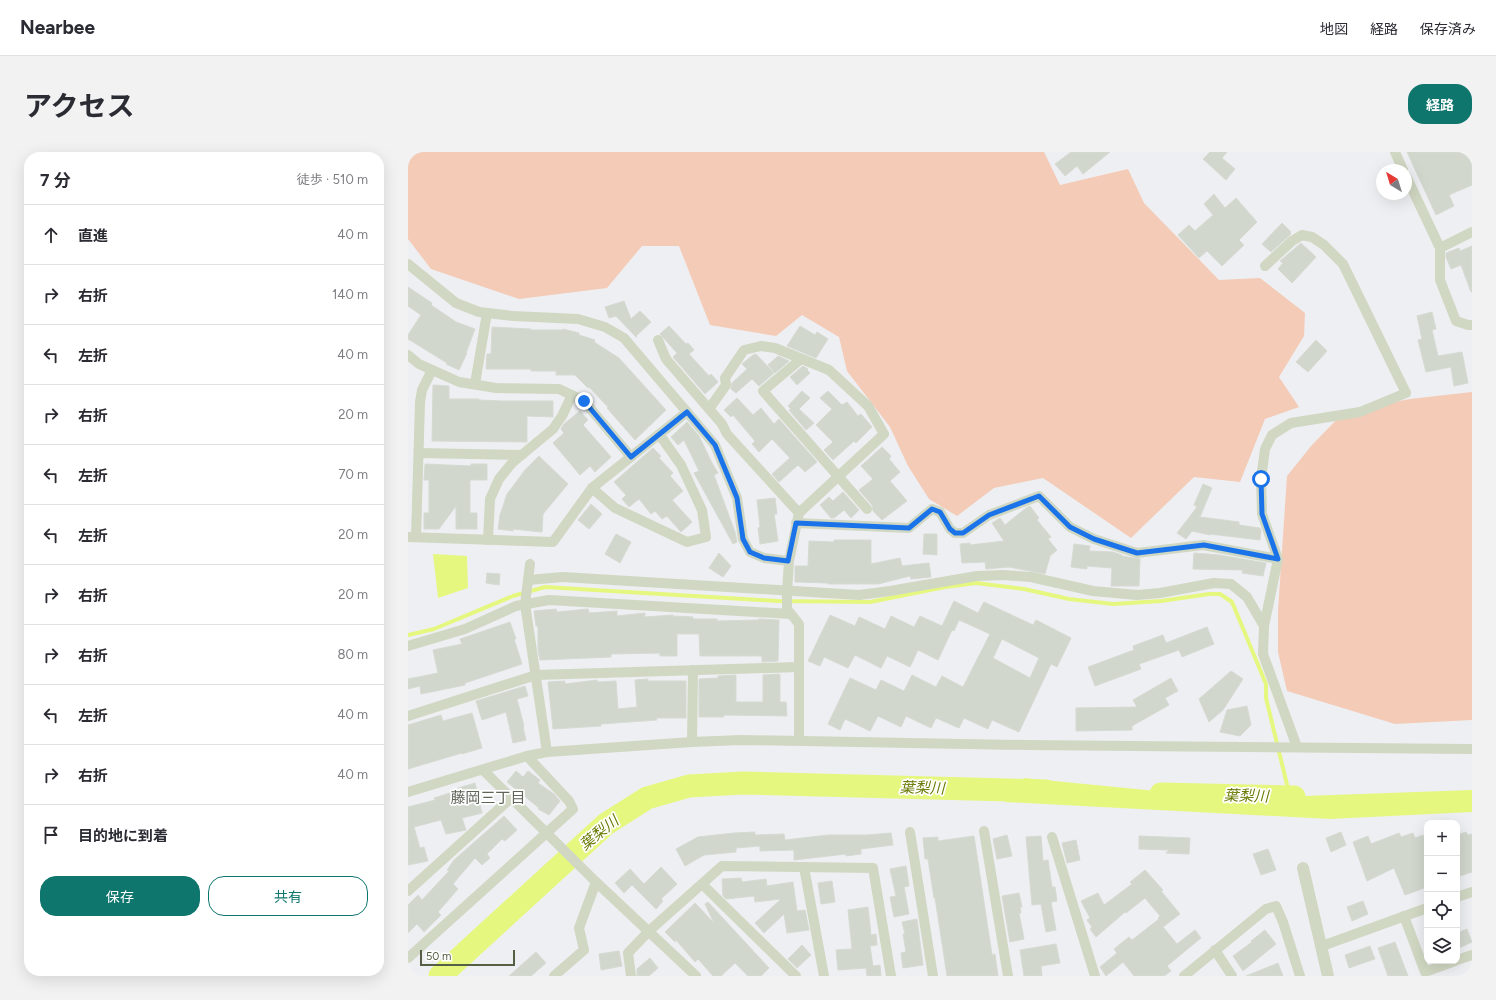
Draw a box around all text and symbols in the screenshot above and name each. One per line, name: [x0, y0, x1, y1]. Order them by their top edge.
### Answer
text: Nearbee: [20, 16, 95, 39]
text: 地図: [1320, 21, 1348, 38]
text: 経路: [1370, 21, 1398, 38]
text: 保存済み: [1420, 21, 1476, 38]
button: 経路: [1408, 84, 1472, 124]
text: アクセス: [24, 89, 135, 123]
north arrow: [1376, 164, 1412, 200]
text: 7 分: [40, 170, 71, 190]
text: 徒歩 · 510 m: [297, 172, 368, 187]
icon: ahead: [40, 224, 62, 246]
text: 直進: [78, 227, 108, 245]
text: 40 m: [337, 227, 368, 242]
icon: right: [40, 284, 62, 306]
text: 右折: [78, 287, 108, 305]
text: 140 m: [332, 287, 368, 302]
icon: left: [40, 344, 62, 366]
text: 左折: [78, 347, 108, 365]
text: 40 m: [337, 347, 368, 362]
route end: [575, 392, 593, 410]
icon: right: [40, 404, 62, 426]
text: 右折: [78, 407, 108, 425]
text: 20 m: [338, 407, 368, 422]
icon: left: [40, 464, 62, 486]
text: 左折: [78, 467, 108, 485]
text: 70 m: [338, 467, 368, 482]
route start: [1252, 470, 1270, 488]
icon: left: [40, 524, 62, 546]
text: 左折: [78, 527, 108, 545]
text: 20 m: [338, 527, 368, 542]
icon: right: [40, 584, 62, 606]
text: 右折: [78, 587, 108, 605]
text: 20 m: [338, 587, 368, 602]
icon: right: [40, 644, 62, 666]
text: 右折: [78, 647, 108, 665]
text: 80 m: [337, 647, 368, 662]
icon: left: [40, 704, 62, 726]
text: 左折: [78, 707, 108, 725]
text: 40 m: [337, 707, 368, 722]
icon: right: [40, 764, 62, 786]
text: 右折: [78, 767, 108, 785]
text: 40 m: [337, 767, 368, 782]
water label: 葉梨川: [899, 779, 947, 797]
water label: 葉梨川: [1223, 787, 1271, 805]
district label: 藤岡三丁目: [450, 789, 526, 807]
water label: 葉梨川: [576, 811, 624, 854]
map controls: [1424, 820, 1460, 964]
button: +: [1424, 820, 1460, 856]
icon: arrive: [40, 824, 62, 846]
text: 目的地に到着: [78, 827, 168, 845]
button: −: [1424, 856, 1460, 892]
button: 保存: [40, 876, 200, 916]
button: 共有: [208, 876, 368, 916]
button: locate: [1424, 892, 1460, 928]
button: layers: [1424, 928, 1460, 964]
scale bar: [420, 948, 515, 967]
text: 50 m: [426, 950, 451, 963]

